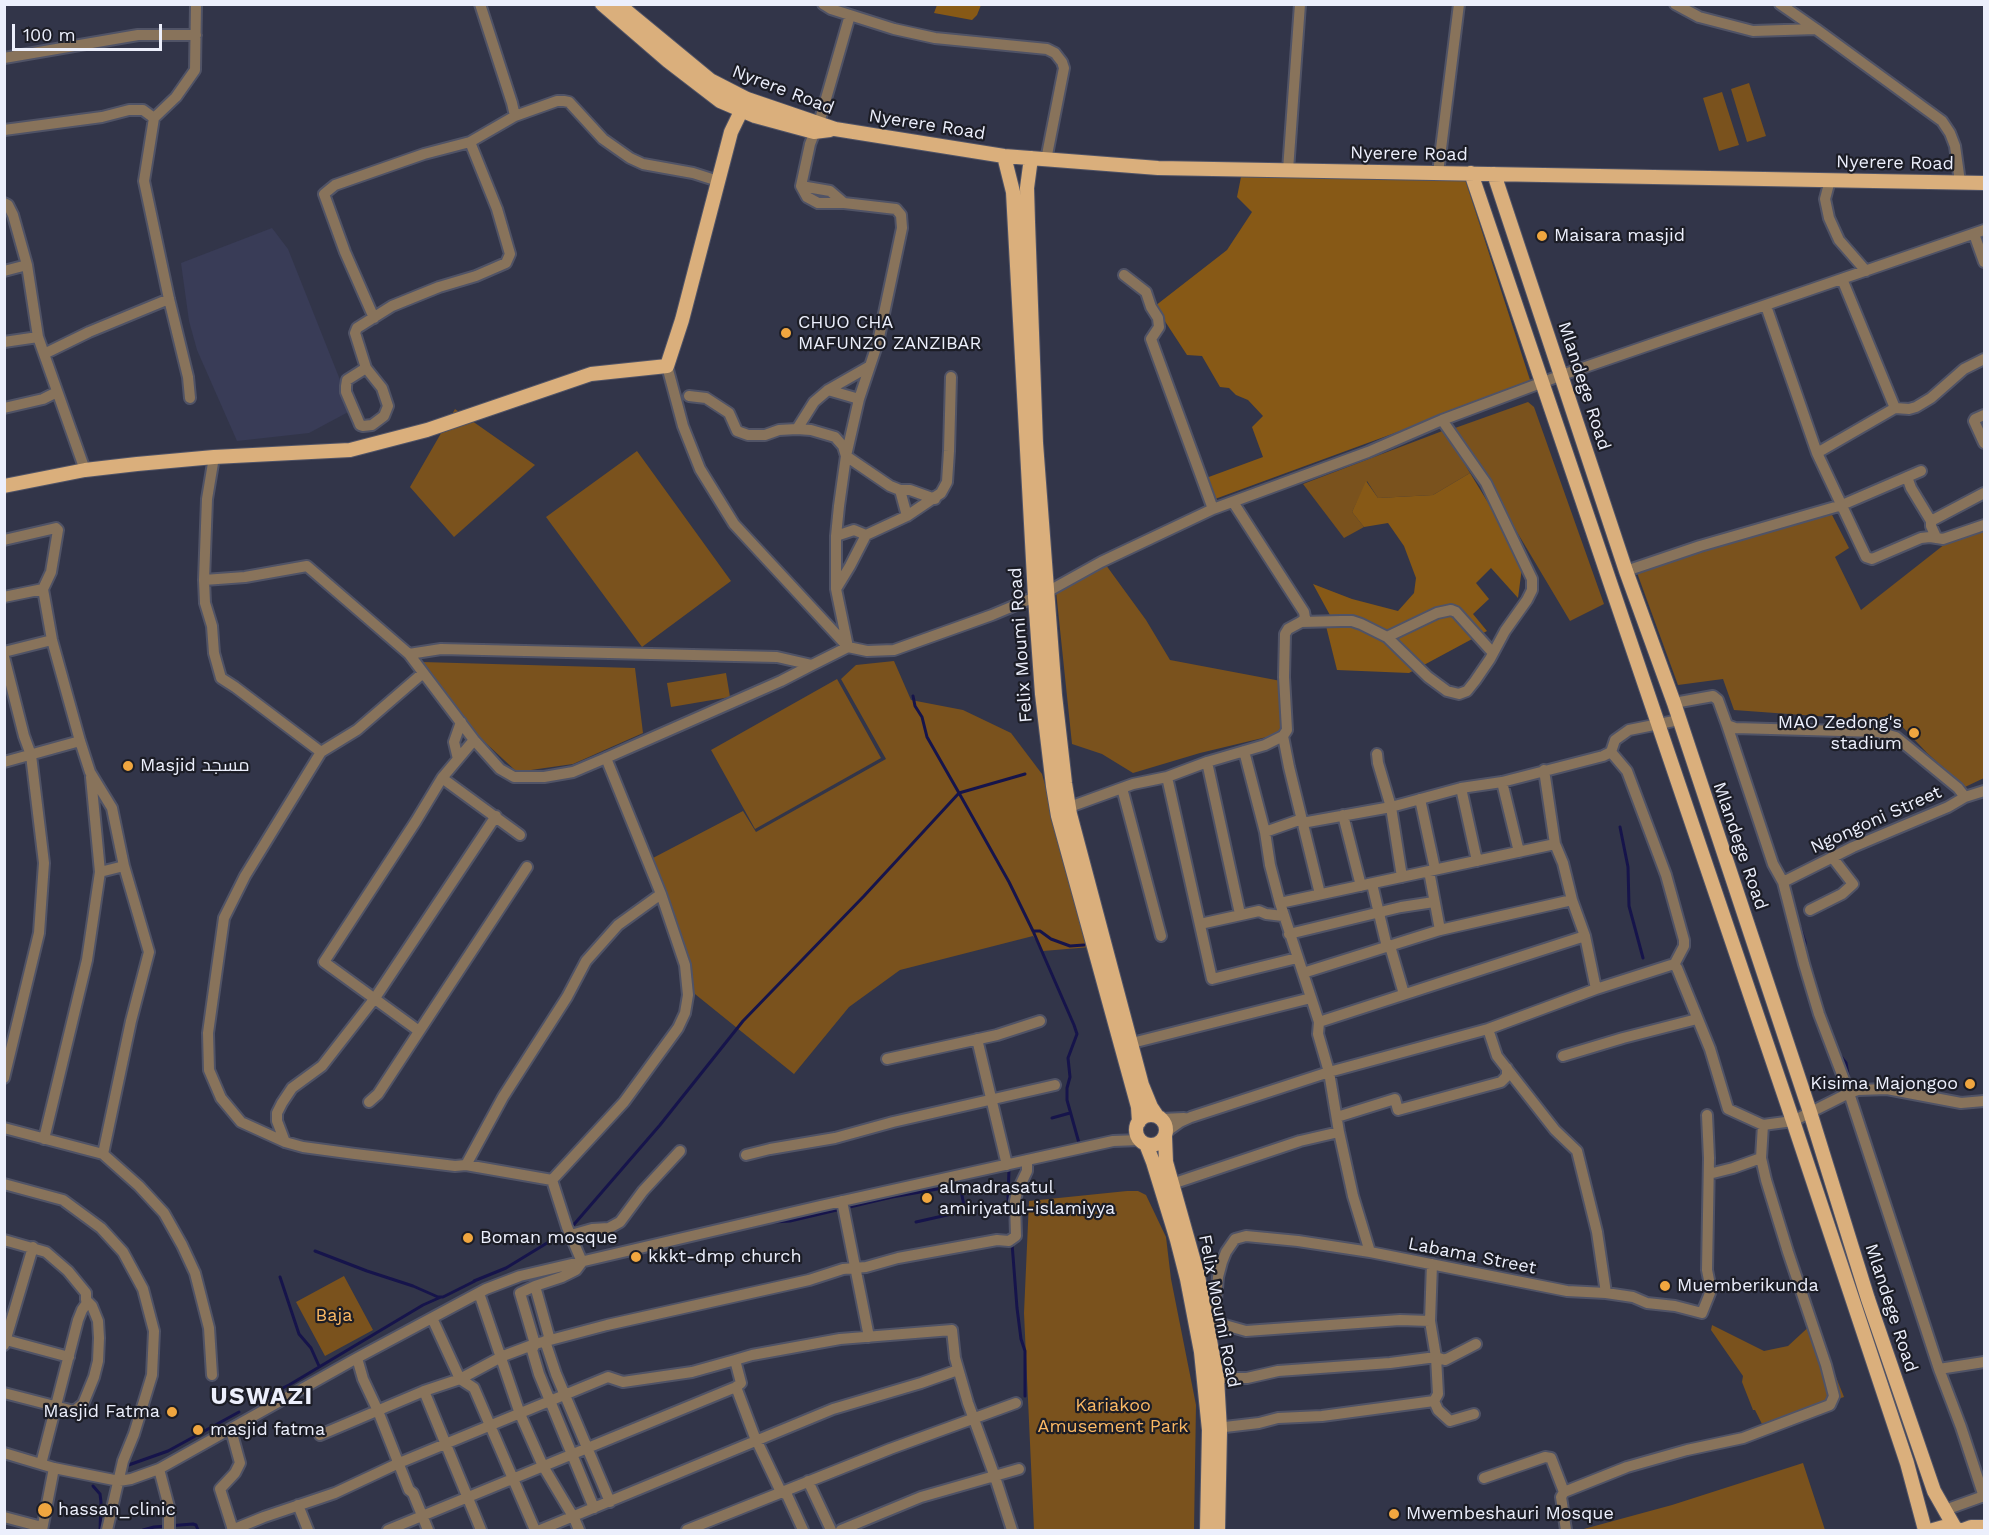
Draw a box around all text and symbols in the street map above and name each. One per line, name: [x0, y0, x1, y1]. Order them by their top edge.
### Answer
scale bar: [15, 12, 165, 50]
text: 100 m: [23, 24, 76, 45]
street label: Nyrere Road: [729, 61, 837, 119]
street label: Nyerere Road: [867, 105, 987, 145]
street label: Nyerere Road: [1350, 142, 1468, 166]
street label: Nyerere Road: [1836, 151, 1954, 175]
place label: Maisara masjid: [1554, 225, 1685, 247]
marker: Maisara masjid: [1535, 229, 1549, 243]
place label: CHUO CHA MAFUNZO ZANZIBAR: [798, 312, 981, 354]
street label: Mlandege Road: [1553, 319, 1615, 453]
marker: CHUO CHA MAFUNZO ZANZIBAR: [779, 326, 793, 340]
street label: Felix Moumi Road: [1005, 567, 1037, 723]
place label: MAO Zedong's stadium: [1778, 712, 1902, 754]
marker: MAO Zedong's stadium: [1907, 726, 1921, 740]
place label: Masjid مسجد: [140, 755, 249, 777]
marker: Masjid مسجد: [121, 759, 135, 773]
street label: Mlandege Road: [1708, 779, 1772, 913]
street label: Ngongoni Street: [1807, 781, 1945, 859]
place label: Kisima Majongoo: [1810, 1073, 1958, 1095]
marker: Kisima Majongoo: [1963, 1077, 1977, 1091]
place label: almadrasatul amiriyatul-islamiyya: [939, 1177, 1115, 1220]
marker: almadrasatul amiriyatul-islamiyya: [920, 1191, 934, 1205]
place label: Boman mosque: [480, 1227, 617, 1249]
marker: Boman mosque: [461, 1231, 475, 1245]
street label: Felix Moumi Road: [1194, 1233, 1244, 1389]
street label: Labama Street: [1406, 1233, 1538, 1279]
street label: Mlandege Road: [1860, 1241, 1922, 1375]
place label: kkkt-dmp church: [648, 1246, 802, 1268]
marker: kkkt-dmp church: [629, 1250, 643, 1264]
place label: Muemberikunda: [1677, 1275, 1819, 1297]
marker: Muemberikunda: [1658, 1279, 1672, 1293]
park label: Baja: [316, 1305, 352, 1327]
district label: USWAZI: [210, 1383, 314, 1411]
park label: Kariakoo Amusement Park: [1038, 1395, 1188, 1438]
place label: Masjid Fatma: [43, 1401, 160, 1423]
marker: Masjid Fatma: [165, 1405, 179, 1419]
place label: masjid fatma: [210, 1419, 325, 1441]
marker: masjid fatma: [191, 1423, 205, 1437]
place label: hassan_clinic: [58, 1499, 176, 1521]
marker: hassan_clinic: [36, 1501, 54, 1519]
place label: Mwembeshauri Mosque: [1406, 1503, 1614, 1525]
marker: Mwembeshauri Mosque: [1387, 1507, 1401, 1521]

